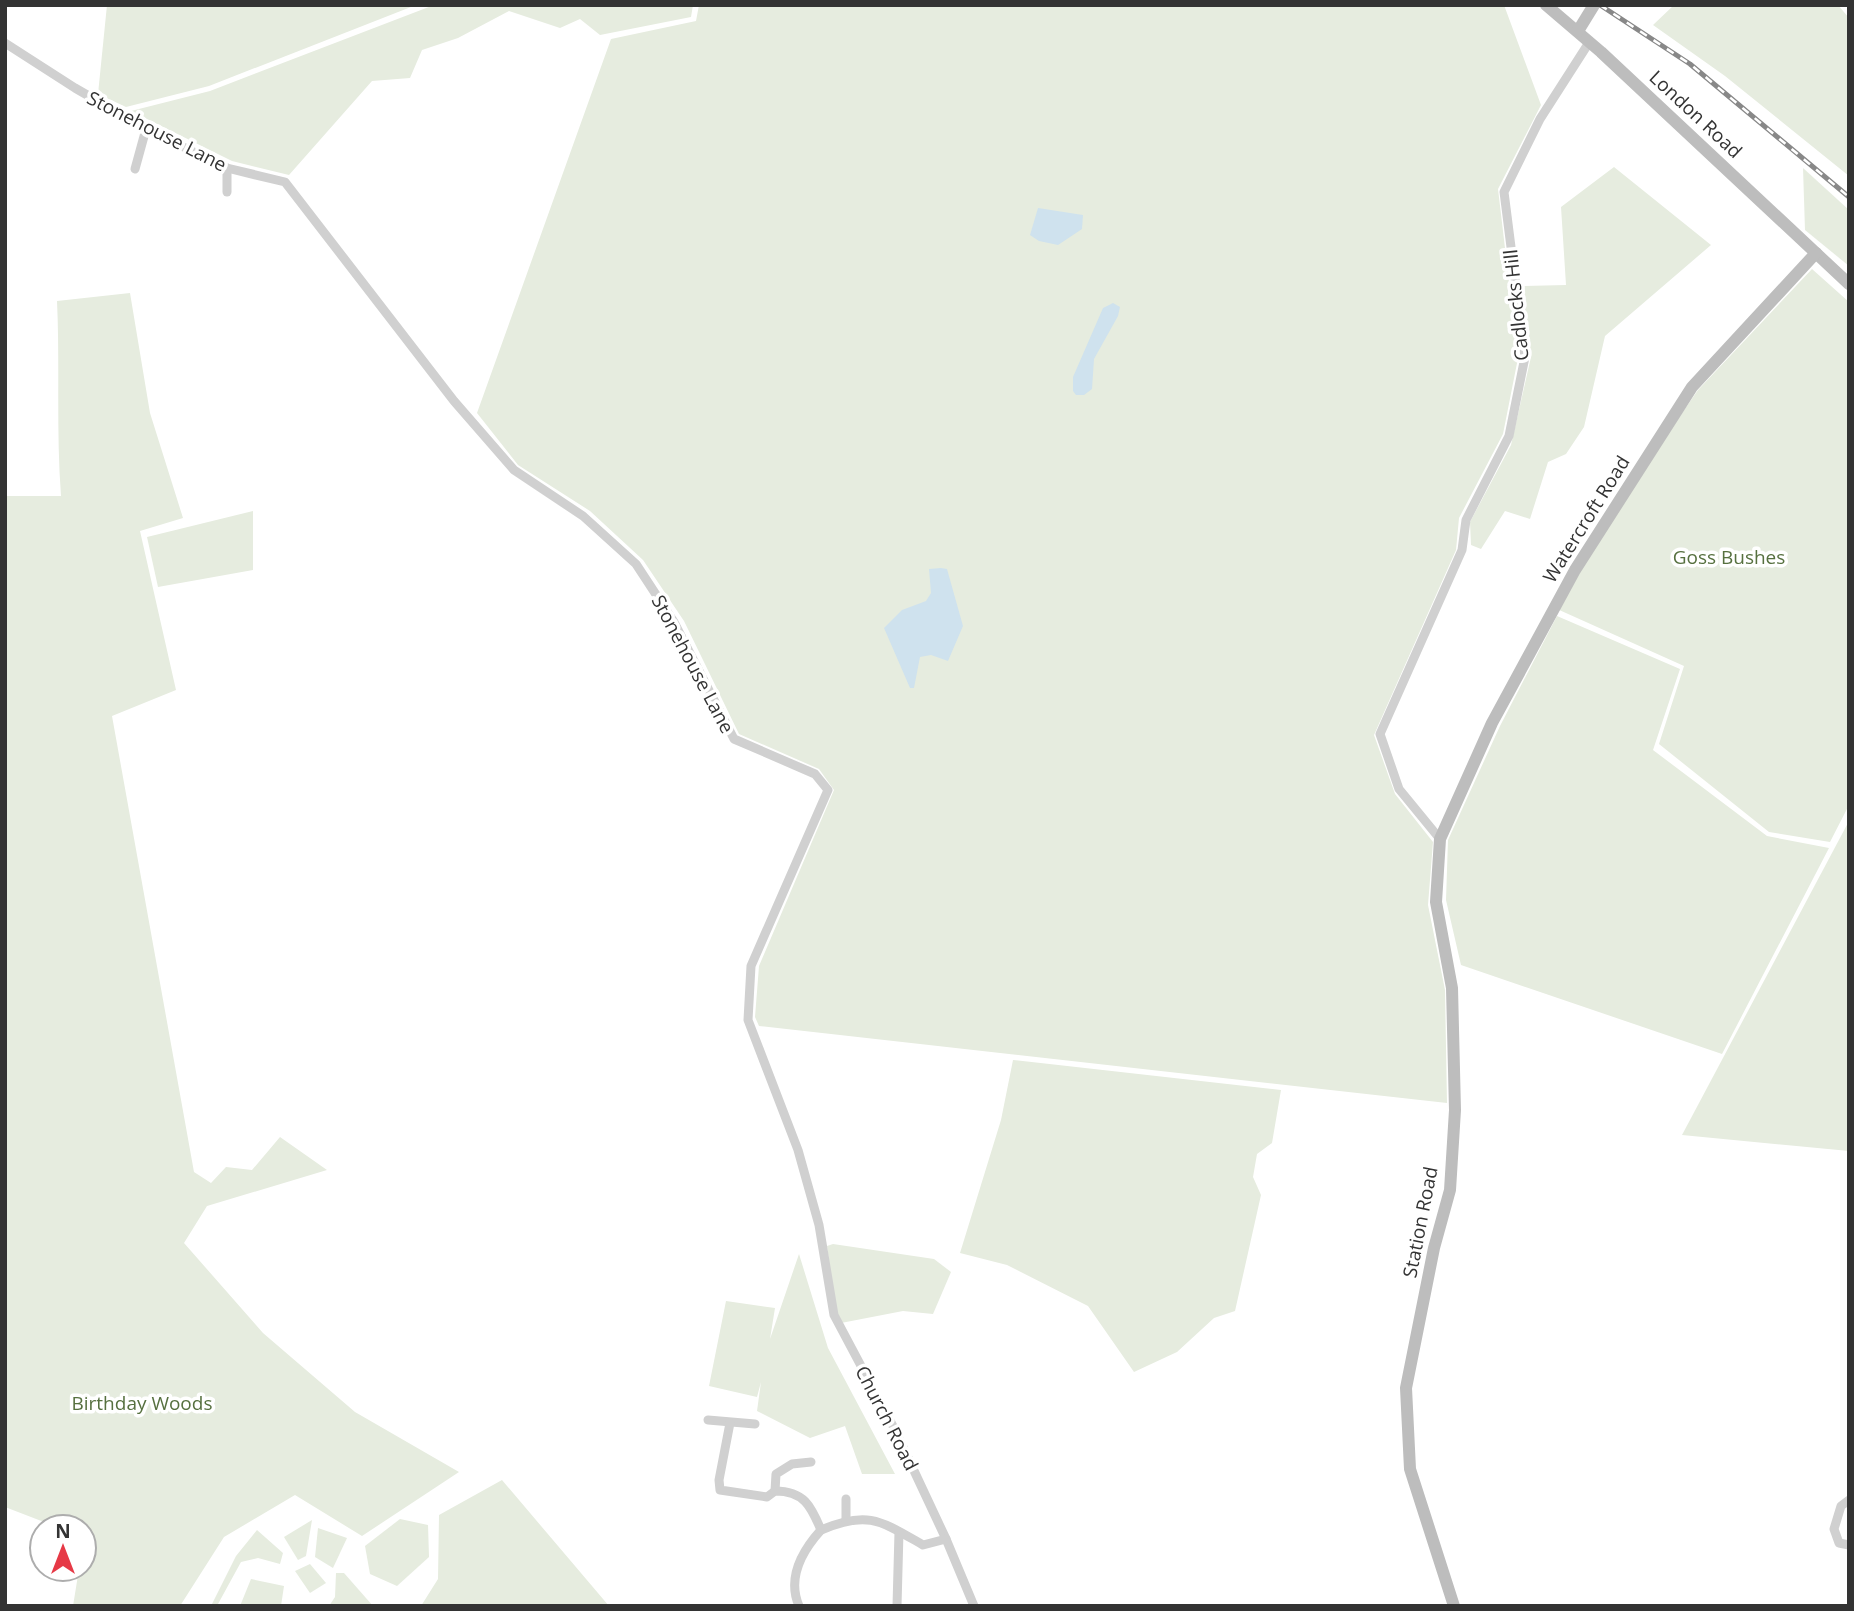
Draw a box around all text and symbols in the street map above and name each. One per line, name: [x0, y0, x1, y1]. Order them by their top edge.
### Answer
street label: London Road: [1644, 64, 1748, 164]
street label: Stonehouse Lane: [83, 85, 231, 177]
street label: Cadlocks Hill: [1497, 248, 1535, 362]
street label: Watercroft Road: [1537, 451, 1635, 587]
park label: Goss Bushes: [1673, 544, 1785, 570]
street label: Stonehouse Lane: [646, 590, 740, 738]
street label: Station Road: [1396, 1164, 1444, 1280]
street label: Church Road: [850, 1361, 924, 1475]
park label: Birthday Woods: [72, 1390, 212, 1416]
north arrow: [28, 1513, 98, 1583]
text: N: [55, 1518, 71, 1544]

